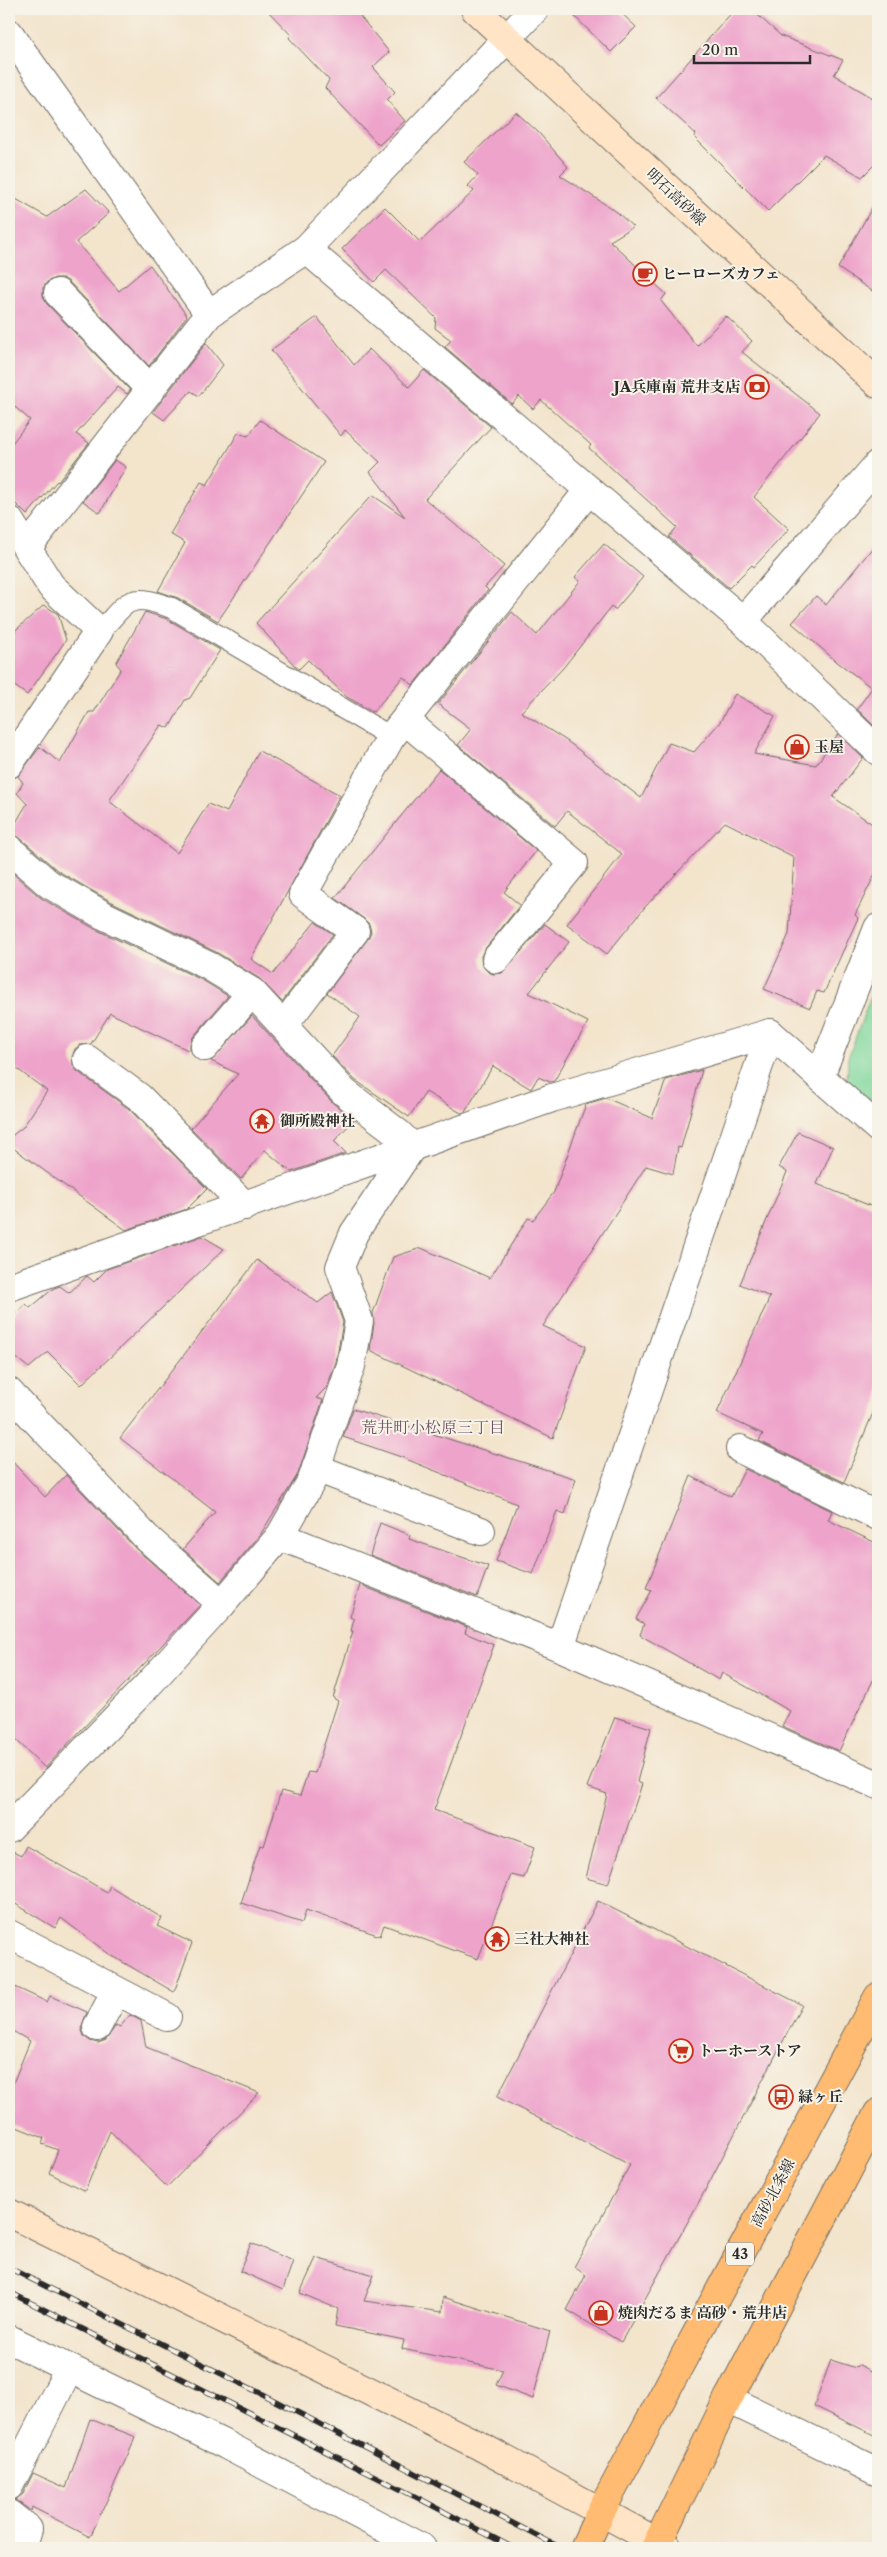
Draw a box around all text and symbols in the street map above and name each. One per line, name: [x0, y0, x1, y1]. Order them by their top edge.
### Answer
scale bar: [694, 32, 811, 64]
text: 20 m: [702, 40, 738, 59]
street label: 明石高砂線: [642, 164, 710, 229]
cafe icon: ヒーローズカフェ: [632, 261, 658, 287]
place label: ヒーローズカフェ: [662, 264, 780, 283]
bank icon: JA兵庫南 荒井支店: [744, 374, 770, 400]
place label: JA兵庫南 荒井支店: [611, 377, 740, 396]
shop icon: 玉屋: [784, 734, 810, 760]
place label: 玉屋: [814, 737, 844, 756]
temple icon: 御所殿神社: [249, 1108, 275, 1134]
place label: 御所殿神社: [280, 1111, 355, 1130]
district label: 荒井町小松原三丁目: [361, 1417, 505, 1437]
temple icon: 三社大神社: [484, 1926, 510, 1952]
place label: 三社大神社: [514, 1929, 589, 1948]
supermarket icon: トーホーストア: [668, 2038, 694, 2064]
place label: トーホーストア: [698, 2041, 802, 2060]
bus stop icon: 緑ヶ丘: [768, 2084, 794, 2110]
place label: 緑ヶ丘: [798, 2087, 843, 2106]
street label: 高砂北条線: [747, 2155, 799, 2230]
road number: 43: [726, 2242, 754, 2266]
shop icon: 焼肉だるま 高砂・荒井店: [588, 2300, 614, 2326]
place label: 焼肉だるま 高砂・荒井店: [618, 2303, 787, 2322]

